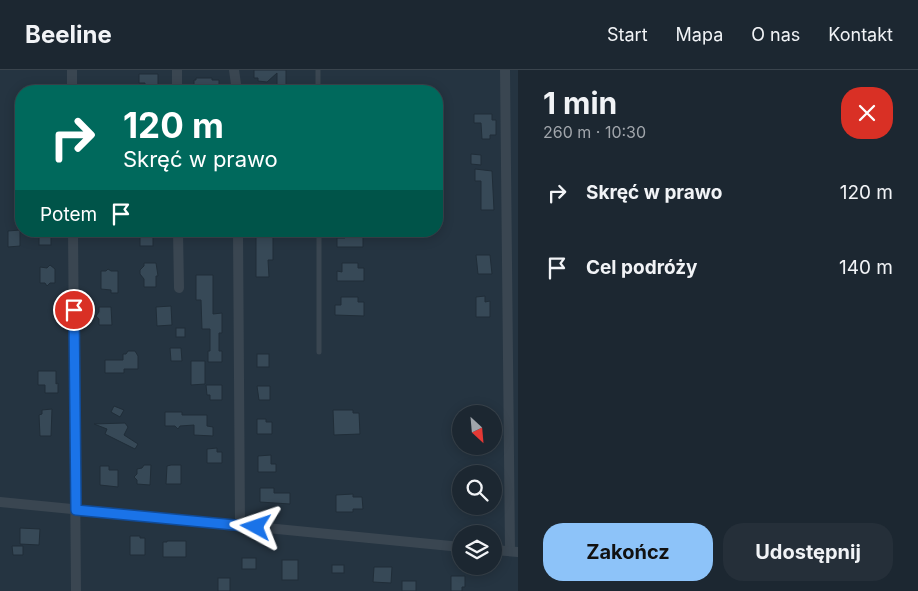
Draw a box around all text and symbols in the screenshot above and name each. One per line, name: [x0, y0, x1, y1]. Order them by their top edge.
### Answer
text: Beeline: [25, 20, 112, 49]
text: Start: [607, 24, 648, 45]
text: Mapa: [676, 24, 723, 45]
text: O nas: [751, 24, 800, 45]
text: Kontakt: [828, 24, 893, 45]
text: 1 min: [543, 85, 617, 121]
button: close: [841, 87, 893, 139]
text: 120 m: [123, 104, 224, 146]
icon: right: [40, 105, 105, 170]
text: 260 m · 10:30: [543, 122, 646, 142]
text: Skręć w prawo: [123, 146, 278, 172]
icon: right: [543, 179, 571, 207]
text: Skręć w prawo: [586, 181, 722, 204]
text: 120 m: [840, 181, 893, 204]
icon: arrive: [107, 200, 135, 228]
text: Potem: [40, 203, 97, 226]
icon: arrive: [543, 254, 571, 282]
text: Cel podróży: [586, 256, 698, 279]
text: 140 m: [839, 256, 893, 279]
pin: [53, 289, 95, 331]
icon: arrive: [60, 296, 88, 324]
north arrow: [452, 405, 502, 455]
map controls: [452, 405, 502, 575]
button: search: [452, 465, 502, 515]
position arrow: [229, 500, 281, 552]
button: Zakończ: [543, 523, 713, 581]
button: Udostępnij: [723, 523, 893, 581]
button: layers: [452, 525, 502, 575]

